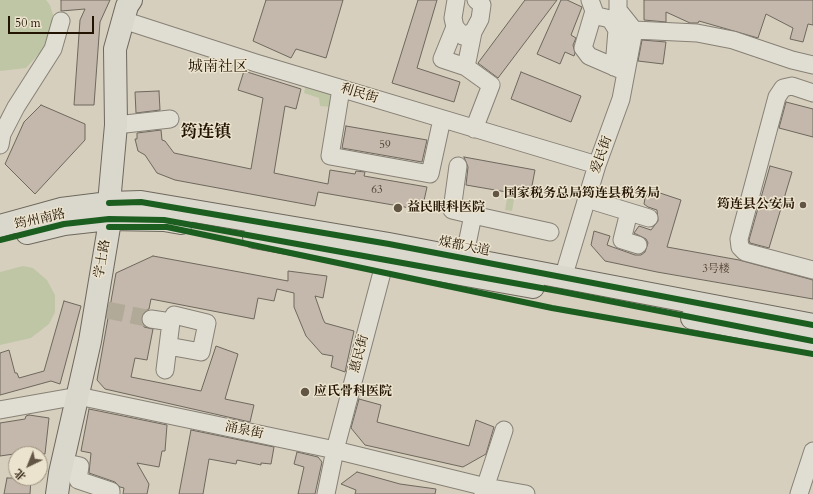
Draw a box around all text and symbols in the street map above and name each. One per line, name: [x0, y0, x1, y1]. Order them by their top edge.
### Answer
scale bar: [10, 8, 96, 34]
text: 50 m: [15, 15, 41, 31]
district label: 城南社区: [188, 59, 248, 77]
street label: 利民街: [338, 81, 380, 107]
district label: 筠连镇: [181, 123, 231, 143]
street label: 爱民街: [588, 134, 616, 176]
house number: 59: [379, 138, 391, 152]
house number: 63: [371, 183, 383, 197]
place label: 国家税务总局筠连县税务局: [504, 186, 660, 202]
marker: 国家税务总局筠连县税务局: [491, 189, 501, 199]
place label: 筠连县公安局: [717, 197, 795, 213]
place label: 益民眼科医院: [407, 200, 485, 216]
marker: 筠连县公安局: [798, 200, 808, 210]
marker: 益民眼科医院: [392, 202, 404, 214]
street label: 筠州南路: [13, 207, 67, 233]
street label: 煤都大道: [437, 234, 491, 260]
street label: 学士路: [92, 238, 114, 280]
house number: 3号楼: [702, 262, 730, 276]
street label: 惠民街: [347, 333, 373, 375]
place label: 应氏骨科医院: [314, 384, 392, 400]
marker: 应氏骨科医院: [299, 386, 311, 398]
street label: 涌泉街: [223, 419, 265, 443]
north arrow: [8, 446, 48, 486]
text: 北: [11, 465, 29, 484]

